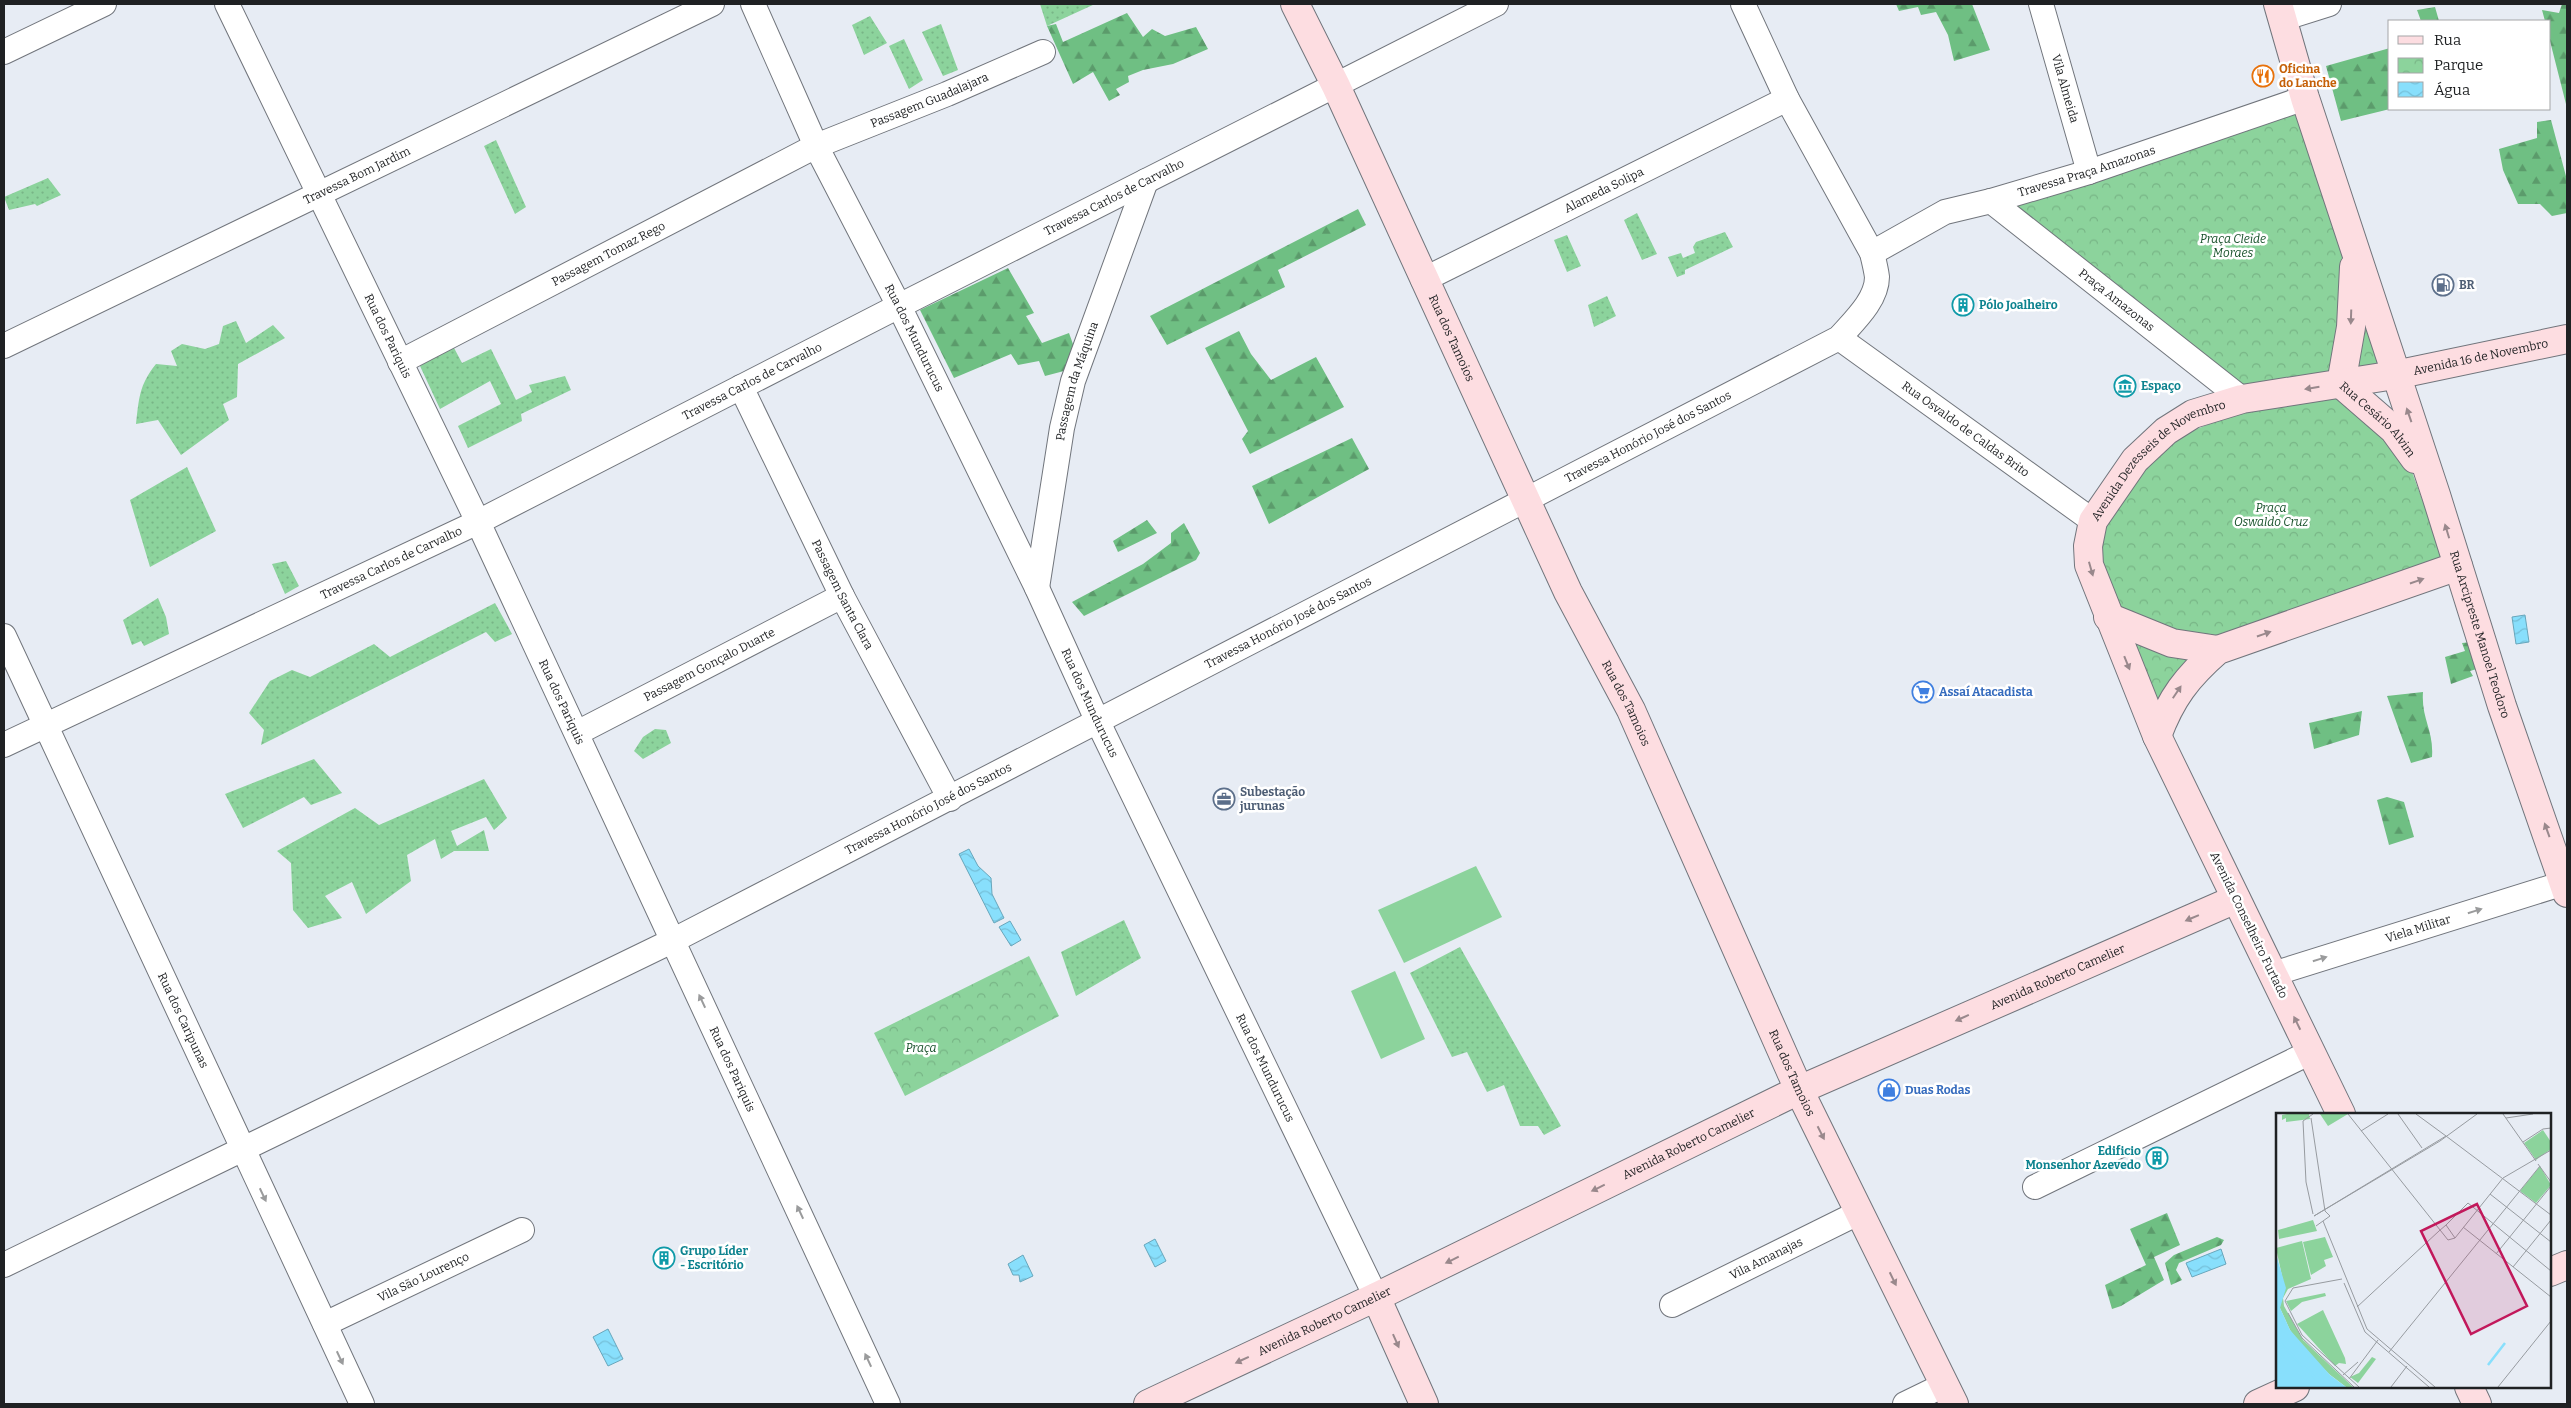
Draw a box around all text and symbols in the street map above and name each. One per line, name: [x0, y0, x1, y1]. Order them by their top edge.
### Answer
legend: [2388, 20, 2551, 110]
text: Rua: [2434, 31, 2461, 49]
street label: Vila Almeida: [2049, 53, 2082, 125]
text: Parque: [2434, 56, 2483, 74]
place label: Oficina do Lanche: [2279, 62, 2337, 90]
restaurant icon: Oficina do Lanche: [2251, 64, 2275, 88]
street label: Passagem Guadalajara: [868, 70, 991, 131]
text: Água: [2434, 81, 2470, 99]
street label: Travessa Praça Amazonas: [2016, 143, 2157, 200]
street label: Travessa Bom Jardim: [301, 144, 413, 207]
street label: Travessa Carlos de Carvalho: [1042, 156, 1186, 238]
street label: Alameda Solipa: [1562, 164, 1646, 216]
street label: Passagem Tomaz Rego: [550, 218, 668, 289]
park label: Praça Cleide Moraes: [2200, 232, 2266, 260]
street label: Praça Amazonas: [2076, 266, 2157, 334]
fuel station icon: BR: [2431, 273, 2455, 297]
place label: BR: [2459, 278, 2475, 292]
street label: Rua dos Mundurucus: [882, 282, 947, 394]
street label: Rua dos Pariquis: [362, 292, 414, 381]
street label: Rua dos Tamoios: [1426, 293, 1478, 384]
building icon: Pólo Joalheiro: [1951, 293, 1975, 317]
place label: Pólo Joalheiro: [1979, 298, 2058, 312]
one-way arrow: [2347, 309, 2355, 325]
street label: Passagem da Máquina: [1053, 319, 1101, 442]
street label: Avenida 16 de Novembro: [2412, 336, 2549, 378]
street label: Travessa Carlos de Carvalho: [680, 340, 824, 423]
museum icon: Espaço: [2113, 374, 2137, 398]
street label: Rua Osvaldo de Caldas Brito: [1899, 379, 2032, 480]
place label: Espaço: [2141, 379, 2181, 393]
street label: Rua Cesário Alvim: [2337, 379, 2419, 460]
one-way arrow: [2304, 384, 2320, 392]
street label: Travessa Honório José dos Santos: [1562, 388, 1734, 486]
street label: Avenida Dezesseis de Novembro: [2088, 397, 2227, 523]
one-way arrow: [2405, 408, 2412, 423]
park label: Praça Oswaldo Cruz: [2234, 501, 2308, 529]
street label: Travessa Carlos de Carvalho: [318, 523, 464, 602]
one-way arrow: [2443, 523, 2450, 538]
street label: Passagem Santa Clara: [809, 537, 876, 652]
street label: Rua Arcipreste Manoel Teodoro: [2447, 549, 2513, 720]
one-way arrow: [2087, 561, 2095, 576]
street label: Travessa Honório José dos Santos: [1203, 574, 1374, 671]
one-way arrow: [2410, 576, 2425, 584]
street label: Passagem Gonçalo Duarte: [641, 625, 777, 704]
one-way arrow: [2257, 630, 2272, 638]
street label: Rua dos Mundurucus: [1058, 646, 1121, 760]
one-way arrow: [2123, 655, 2131, 670]
street label: Rua dos Pariquis: [536, 657, 588, 747]
street label: Rua dos Tamoios: [1599, 658, 1653, 749]
supermarket icon: Assaí Atacadista: [1911, 680, 1935, 704]
place label: Assaí Atacadista: [1939, 685, 2033, 699]
one-way arrow: [2173, 686, 2182, 699]
street label: Travessa Honório José dos Santos: [843, 760, 1014, 857]
place label: Subestação jurunas: [1239, 785, 1305, 814]
office icon: Subestação jurunas: [1212, 787, 1236, 811]
one-way arrow: [2543, 822, 2551, 837]
street label: Avenida Conselheiro Furtado: [2207, 849, 2291, 1001]
one-way arrow: [2467, 906, 2482, 914]
street label: Viela Militar: [2384, 912, 2453, 945]
one-way arrow: [2185, 914, 2199, 922]
street label: Avenida Roberto Camelier: [1988, 941, 2128, 1013]
one-way arrow: [2312, 955, 2327, 963]
street label: Rua dos Caripunas: [155, 970, 211, 1070]
one-way arrow: [698, 994, 706, 1008]
street label: Rua dos Mundurucus: [1233, 1012, 1297, 1125]
one-way arrow: [1955, 1014, 1969, 1022]
one-way arrow: [2293, 1016, 2301, 1030]
street label: Rua dos Pariquis: [707, 1024, 758, 1114]
street label: Rua dos Tamoios: [1766, 1027, 1818, 1119]
park label: Praça: [905, 1041, 937, 1055]
shop icon: Duas Rodas: [1877, 1078, 1901, 1102]
place label: Duas Rodas: [1905, 1083, 1970, 1097]
street label: Avenida Roberto Camelier: [1620, 1105, 1758, 1182]
inset map: [2276, 1113, 2551, 1388]
one-way arrow: [1816, 1126, 1825, 1141]
place label: Edificio Monsenhor Azevedo: [2025, 1144, 2141, 1172]
building icon: Edificio Monsenhor Azevedo: [2145, 1146, 2169, 1170]
one-way arrow: [1591, 1184, 1605, 1192]
one-way arrow: [259, 1188, 267, 1202]
one-way arrow: [795, 1205, 803, 1219]
street label: Vila Amanajas: [1727, 1234, 1805, 1282]
place label: Grupo Líder - Escritório: [680, 1244, 748, 1272]
building icon: Grupo Líder - Escritório: [652, 1246, 676, 1270]
street label: Vila São Lourenço: [376, 1249, 471, 1305]
one-way arrow: [1445, 1256, 1459, 1264]
one-way arrow: [1889, 1272, 1897, 1286]
street label: Avenida Roberto Camelier: [1256, 1283, 1394, 1358]
one-way arrow: [1392, 1334, 1400, 1348]
one-way arrow: [337, 1351, 345, 1365]
one-way arrow: [863, 1353, 871, 1367]
one-way arrow: [1235, 1356, 1249, 1364]

